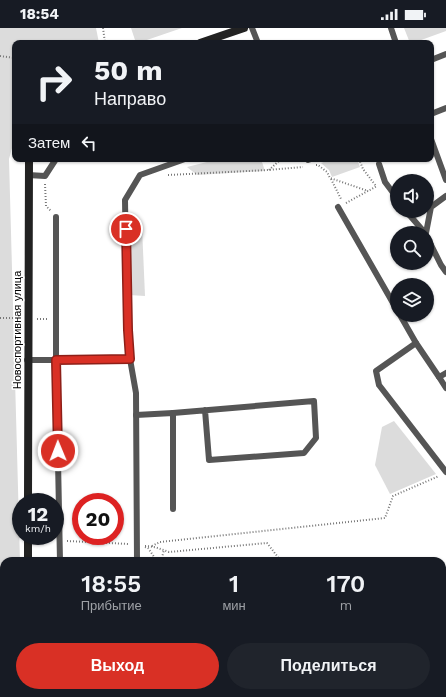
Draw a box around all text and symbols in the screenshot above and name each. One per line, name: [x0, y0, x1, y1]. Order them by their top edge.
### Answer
text: 18:54: [20, 5, 59, 23]
text: 50 m: [94, 54, 163, 87]
icon: right: [28, 56, 80, 108]
text: Направо: [94, 88, 166, 109]
icon: left: [78, 132, 100, 154]
text: Затем: [28, 134, 70, 152]
map controls: [390, 174, 434, 322]
button: sound: [390, 174, 434, 218]
pin: [109, 212, 143, 246]
icon: arrive: [115, 218, 137, 240]
button: search: [390, 226, 434, 270]
street label: Новоспортивная улица: [11, 270, 24, 389]
button: layers: [390, 278, 434, 322]
position arrow: [37, 430, 79, 472]
speed limit sign: 20: [72, 493, 124, 545]
text: 12: [28, 502, 48, 526]
text: km/h: [25, 523, 51, 534]
text: 18:55: [81, 570, 141, 598]
text: 1: [229, 570, 239, 598]
text: 170: [326, 570, 365, 598]
text: Прибытие: [81, 598, 142, 613]
text: мин: [222, 598, 246, 613]
text: m: [340, 598, 352, 613]
button: Выход: [16, 643, 219, 689]
button: Поделиться: [227, 643, 430, 689]

